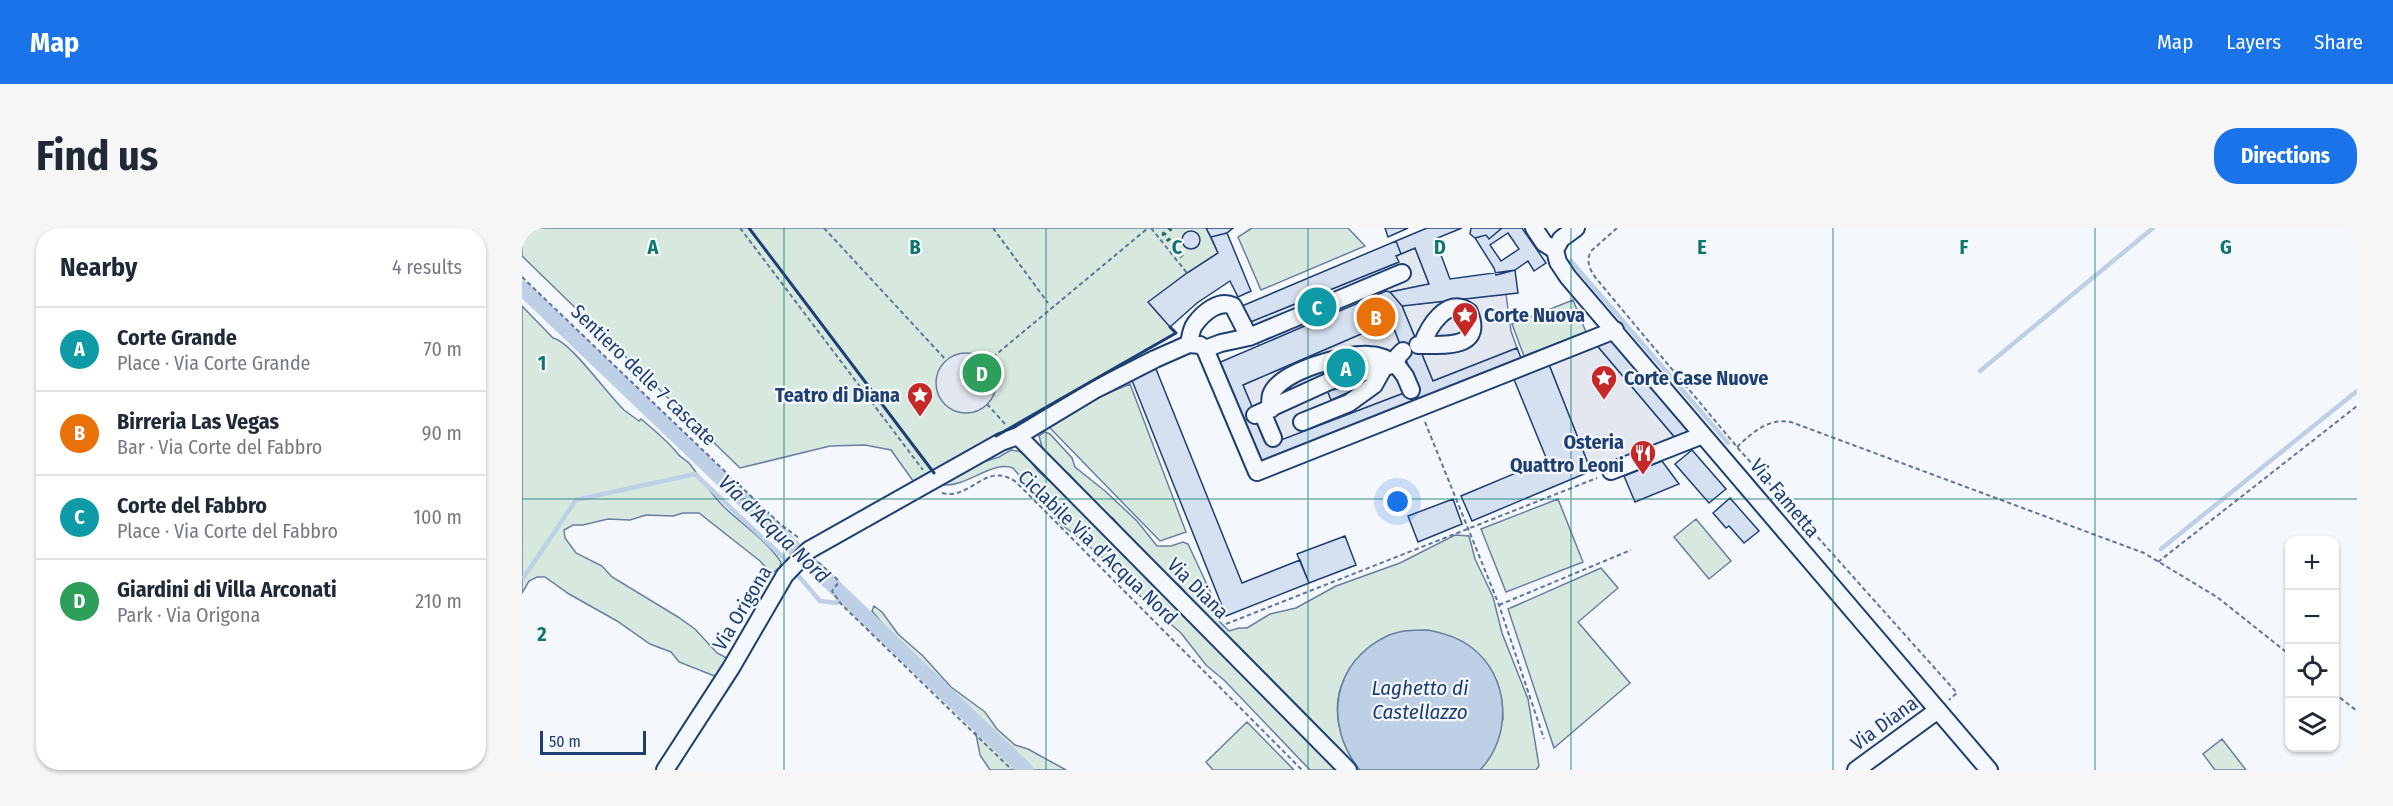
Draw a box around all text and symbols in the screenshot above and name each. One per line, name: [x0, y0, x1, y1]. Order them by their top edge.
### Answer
text: Map: [30, 26, 79, 59]
text: Map: [2157, 29, 2193, 55]
text: Layers: [2226, 29, 2281, 55]
text: Share: [2314, 29, 2363, 55]
button: Directions: [2214, 128, 2357, 184]
text: Find us: [36, 131, 158, 181]
text: A: [647, 235, 660, 259]
text: B: [909, 235, 921, 259]
text: C: [1172, 235, 1183, 259]
text: D: [1434, 235, 1446, 259]
text: E: [1697, 235, 1707, 259]
text: F: [1960, 235, 1969, 259]
text: G: [2220, 235, 2232, 259]
text: Nearby: [60, 252, 137, 283]
text: 4 results: [392, 255, 462, 279]
pin: C: [1298, 284, 1336, 329]
pin: B: [1356, 294, 1396, 340]
street label: Sentiero delle 7 cascate: [566, 299, 722, 451]
place icon: Corte Nuova: [1450, 300, 1480, 338]
place label: Corte Nuova: [1484, 303, 1585, 327]
text: Corte Grande: [117, 324, 237, 351]
text: A: [74, 337, 85, 361]
text: 70 m: [424, 337, 462, 361]
pin: A: [1326, 346, 1366, 390]
pin: D: [962, 350, 1002, 396]
text: Place · Via Corte Grande: [117, 351, 311, 375]
text: 1: [538, 351, 546, 375]
place icon: Corte Case Nuove: [1589, 363, 1619, 401]
place label: Corte Case Nuove: [1624, 366, 1769, 390]
place icon: Teatro di Diana: [905, 380, 935, 418]
place label: Teatro di Diana: [775, 383, 900, 407]
text: Birreria Las Vegas: [117, 408, 279, 435]
text: B: [74, 421, 85, 445]
text: 90 m: [422, 421, 462, 445]
place label: Osteria Quattro Leoni: [1510, 430, 1624, 477]
text: Bar · Via Corte del Fabbro: [117, 435, 322, 459]
restaurant icon: Osteria Quattro Leoni: [1628, 438, 1658, 476]
street label: Via Fametta: [1745, 454, 1825, 542]
street label: Ciclabile Via d’Acqua Nord: [1013, 465, 1183, 629]
water label: Via d'Acqua Nord: [713, 469, 835, 589]
your location: [1383, 487, 1412, 516]
text: Corte del Fabbro: [117, 492, 267, 519]
text: C: [74, 505, 85, 529]
text: 100 m: [413, 505, 462, 529]
text: Place · Via Corte del Fabbro: [117, 519, 338, 543]
map controls: [2285, 536, 2339, 752]
button: +: [2285, 536, 2339, 590]
street label: Via Diana: [1162, 552, 1234, 624]
street label: Via Origona: [707, 561, 777, 655]
text: Giardini di Villa Arconati: [117, 576, 337, 603]
text: D: [74, 589, 85, 613]
text: 210 m: [415, 589, 462, 613]
button: −: [2285, 590, 2339, 644]
text: Park · Via Origona: [117, 603, 260, 627]
text: 2: [536, 622, 547, 646]
button: locate: [2285, 644, 2339, 698]
water label: Laghetto di Castellazzo: [1371, 675, 1469, 725]
street label: Via Diana: [1846, 691, 1922, 755]
button: layers: [2285, 698, 2339, 752]
scale bar: [540, 728, 646, 756]
text: 50 m: [549, 732, 581, 751]

